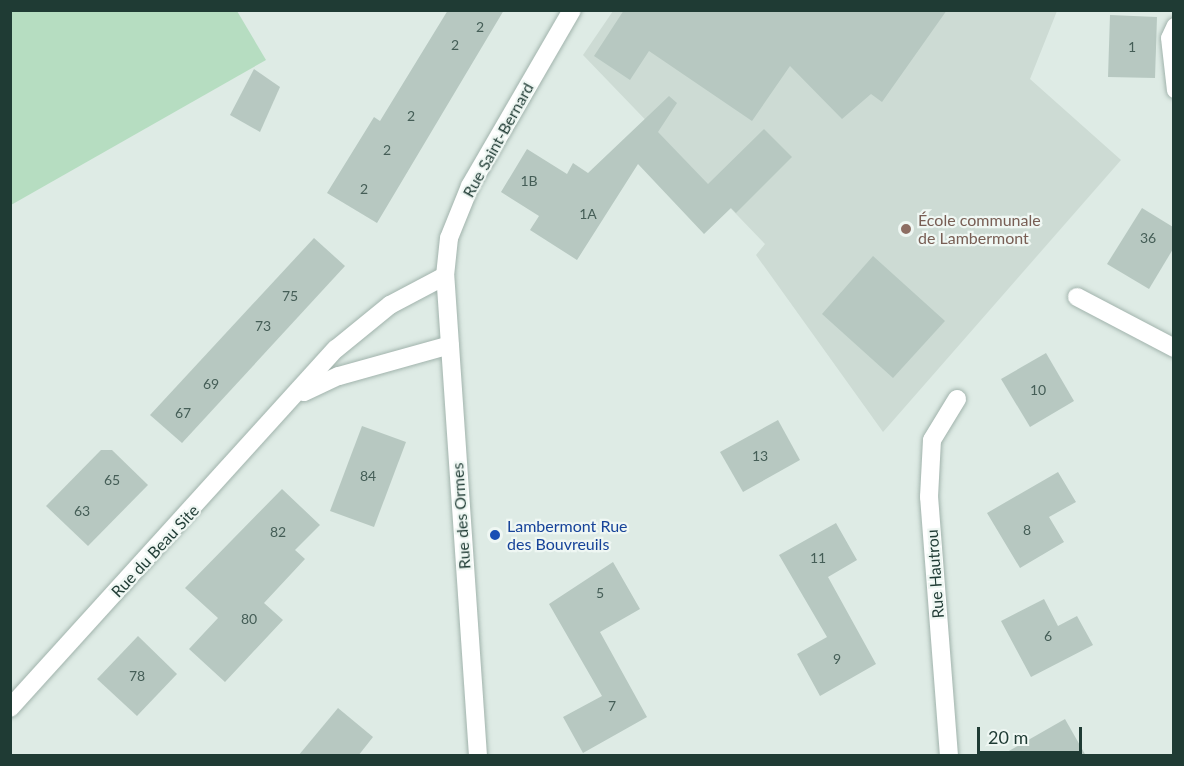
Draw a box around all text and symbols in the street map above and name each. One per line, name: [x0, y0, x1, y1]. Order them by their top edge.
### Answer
house number: 2: [476, 19, 484, 35]
house number: 2: [451, 37, 459, 53]
house number: 1: [1128, 39, 1136, 55]
street label: Rue Saint-Bernard: [459, 79, 537, 201]
house number: 2: [407, 108, 415, 124]
house number: 2: [383, 142, 391, 158]
house number: 1B: [520, 173, 538, 189]
house number: 2: [360, 181, 368, 197]
house number: 1A: [579, 206, 597, 222]
place label: École communale de Lambermont: [918, 210, 1041, 248]
marker: École communale de Lambermont: [899, 222, 913, 236]
house number: 36: [1140, 230, 1156, 246]
house number: 75: [282, 288, 298, 304]
house number: 73: [255, 318, 271, 334]
house number: 69: [203, 376, 219, 392]
house number: 10: [1030, 382, 1046, 398]
house number: 67: [175, 405, 191, 421]
house number: 13: [752, 448, 768, 464]
street label: Rue des Ormes: [448, 462, 474, 570]
house number: 84: [360, 468, 376, 484]
house number: 65: [104, 472, 120, 488]
street label: Rue du Beau Site: [107, 501, 203, 601]
house number: 63: [74, 503, 90, 519]
place label: Lambermont Rue des Bouvreuils: [507, 516, 628, 554]
house number: 8: [1023, 522, 1031, 538]
house number: 82: [270, 524, 286, 540]
marker: Lambermont Rue des Bouvreuils: [488, 528, 502, 542]
street label: Rue Hautrou: [922, 529, 948, 619]
house number: 11: [810, 550, 826, 566]
house number: 5: [596, 585, 604, 601]
house number: 80: [241, 611, 257, 627]
house number: 6: [1044, 628, 1052, 644]
house number: 9: [833, 651, 841, 667]
house number: 78: [129, 668, 145, 684]
house number: 7: [608, 698, 616, 714]
scale bar: [980, 715, 1085, 753]
text: 20 m: [988, 726, 1028, 748]

